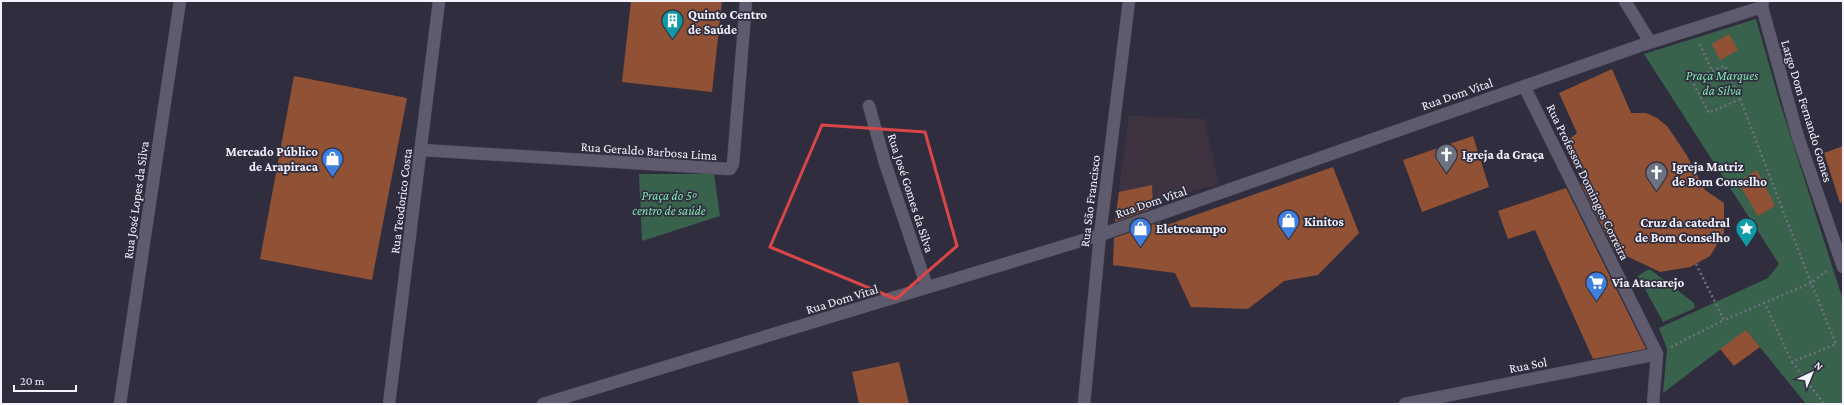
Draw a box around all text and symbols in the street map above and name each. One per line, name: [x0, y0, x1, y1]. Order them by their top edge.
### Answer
place label: Quinto Centro de Saúde: [688, 7, 767, 37]
building icon: Quinto Centro de Saúde: [659, 8, 685, 41]
street label: Largo Dom Fernando Gomes: [1778, 38, 1836, 184]
park label: Praça Marques da Silva: [1686, 68, 1758, 98]
street label: Rua Dom Vital: [1419, 75, 1495, 113]
street label: Rua Professor Domingos Correira: [1544, 102, 1632, 262]
street label: Rua José Gomes da Silva: [885, 132, 937, 254]
street label: Rua Geraldo Barbosa Lima: [580, 139, 718, 163]
street label: Rua José Lopes da Silva: [120, 140, 152, 260]
church icon: Igreja da Graça: [1433, 141, 1459, 174]
place label: Mercado Público de Arapiraca: [225, 144, 319, 174]
shop icon: Mercado Público de Arapiraca: [320, 145, 346, 178]
street label: Rua Teodorico Costa: [387, 147, 415, 255]
place label: Igreja da Graça: [1462, 147, 1545, 163]
street label: Rua São Francisco: [1077, 154, 1103, 248]
place label: Igreja Matriz de Bom Conselho: [1672, 159, 1767, 189]
church icon: Igreja Matriz de Bom Conselho: [1644, 160, 1670, 193]
street label: Rua Dom Vital: [1113, 183, 1189, 221]
park label: Praça do 5º centro de saúde: [632, 188, 706, 218]
shop icon: Kinitos: [1275, 208, 1301, 241]
place label: Kinitos: [1304, 214, 1344, 229]
shop icon: Eletrocampo: [1127, 215, 1153, 248]
place label: Cruz da catedral de Bom Conselho: [1635, 215, 1730, 245]
place icon: Cruz da catedral de Bom Conselho: [1733, 216, 1759, 249]
place label: Eletrocampo: [1156, 221, 1227, 236]
supermarket icon: Via Atacarejo: [1584, 269, 1610, 302]
place label: Via Atacarejo: [1611, 275, 1684, 291]
street label: Rua Dom Vital: [804, 281, 880, 317]
north arrow: [1792, 353, 1832, 393]
street label: Rua Sol: [1508, 354, 1549, 376]
text: N: [1812, 359, 1826, 373]
scale bar: [14, 367, 76, 393]
text: 20 m: [20, 374, 45, 388]

